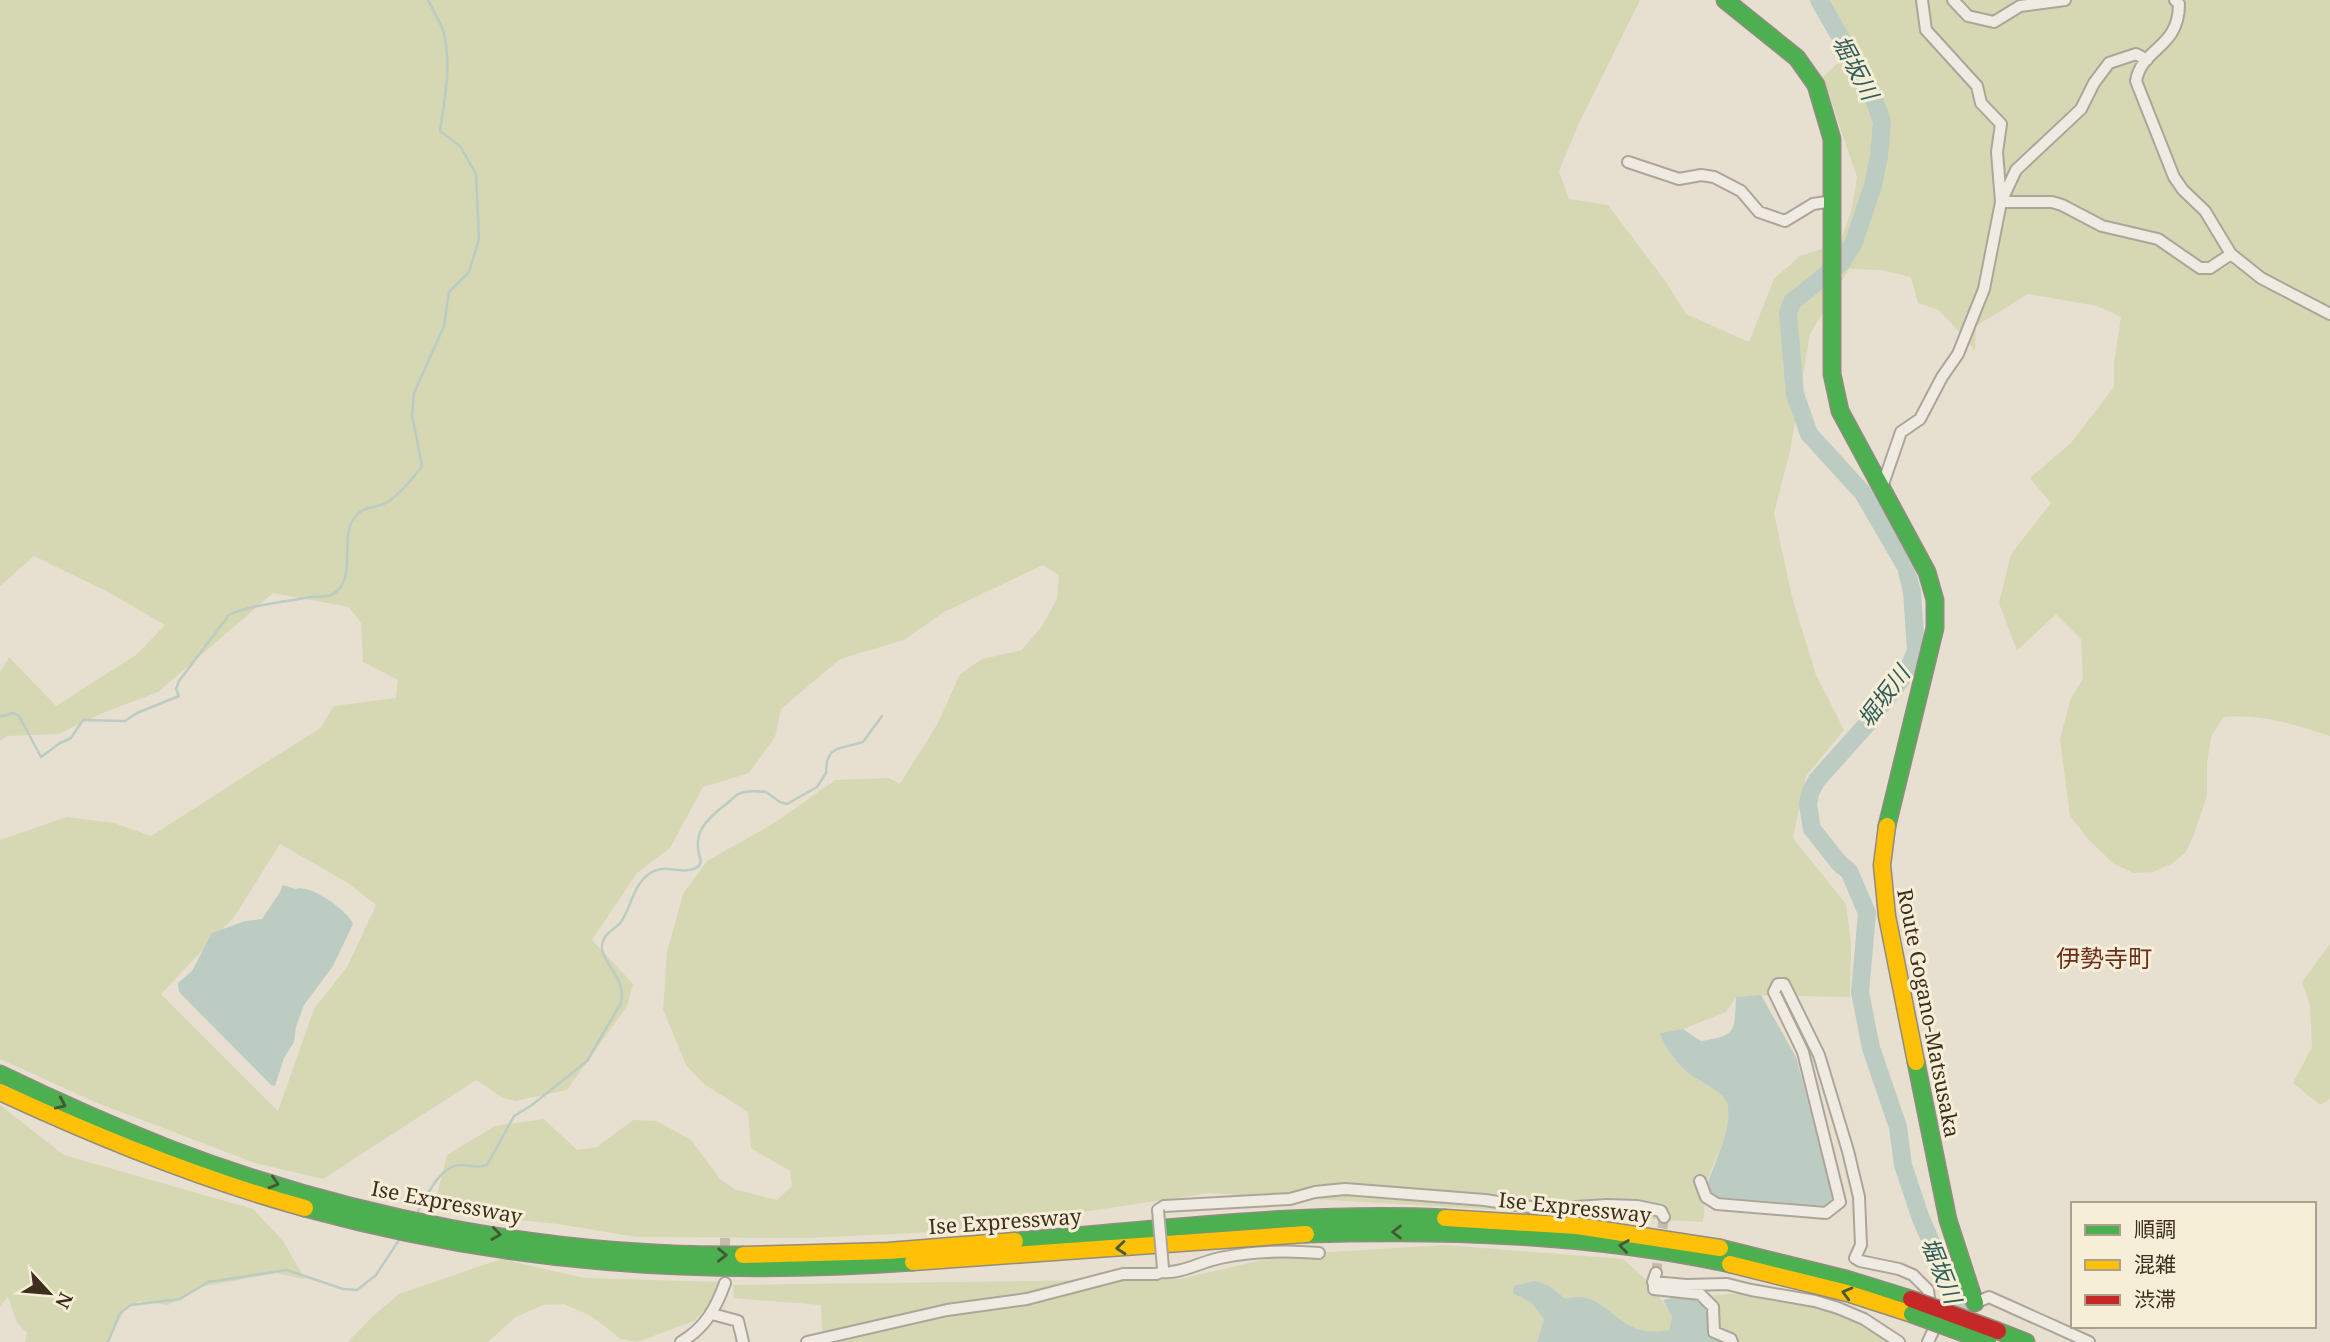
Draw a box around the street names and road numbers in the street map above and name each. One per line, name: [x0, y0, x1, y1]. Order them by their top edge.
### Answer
street label: Route Gogano-Matsusaka: [1891, 886, 1967, 1140]
street label: Ise Expressway: [369, 1174, 525, 1230]
street label: Ise Expressway: [1497, 1185, 1653, 1229]
street label: Ise Expressway: [927, 1202, 1083, 1240]

